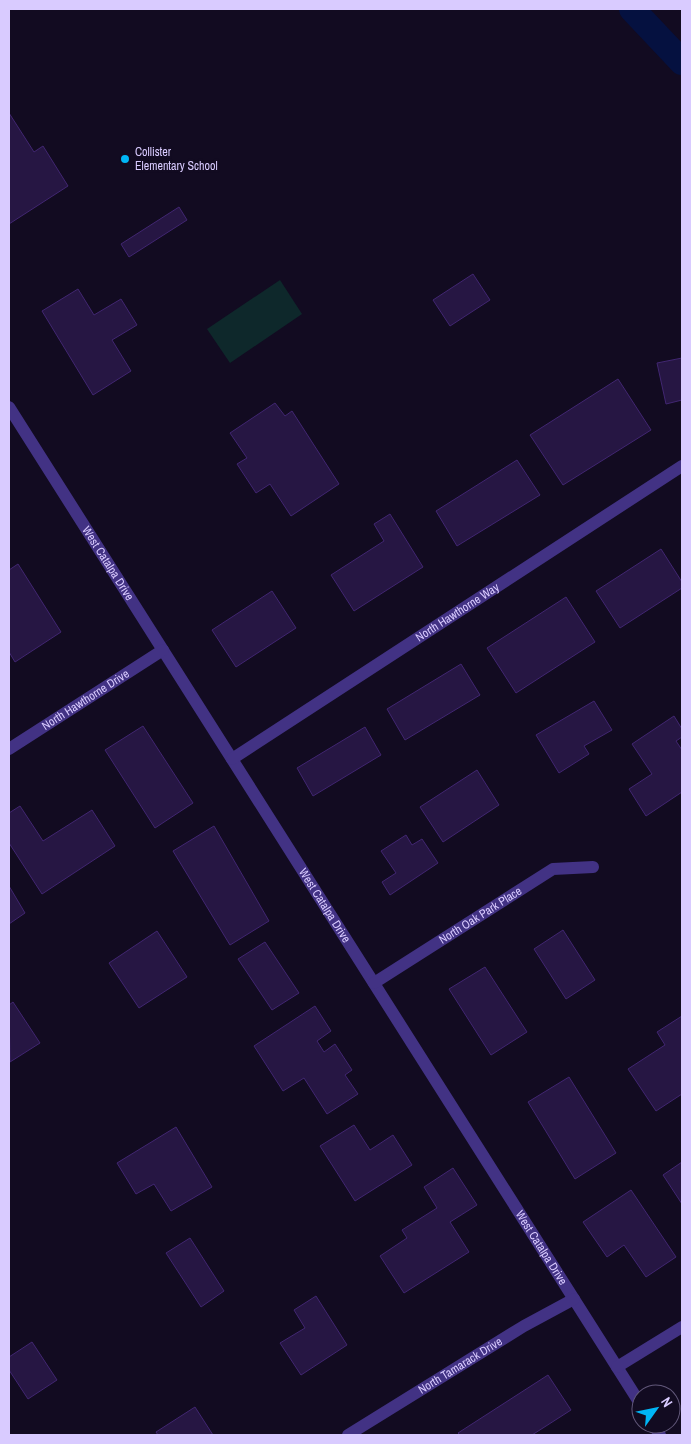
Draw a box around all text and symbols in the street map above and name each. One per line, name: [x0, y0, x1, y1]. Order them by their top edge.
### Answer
place label: Collister Elementary School: [135, 144, 218, 174]
marker: Collister Elementary School: [119, 153, 131, 165]
street label: West Catalpa Drive: [78, 523, 138, 604]
street label: North Hawthorne Way: [413, 579, 502, 645]
street label: North Hawthorne Drive: [39, 666, 132, 734]
street label: West Catalpa Drive: [295, 865, 354, 946]
street label: North Oak Park Place: [436, 883, 525, 948]
street label: West Catalpa Drive: [512, 1207, 571, 1288]
street label: North Tamarack Drive: [415, 1333, 505, 1398]
north arrow: [631, 1384, 681, 1434]
text: N: [657, 1394, 677, 1410]

